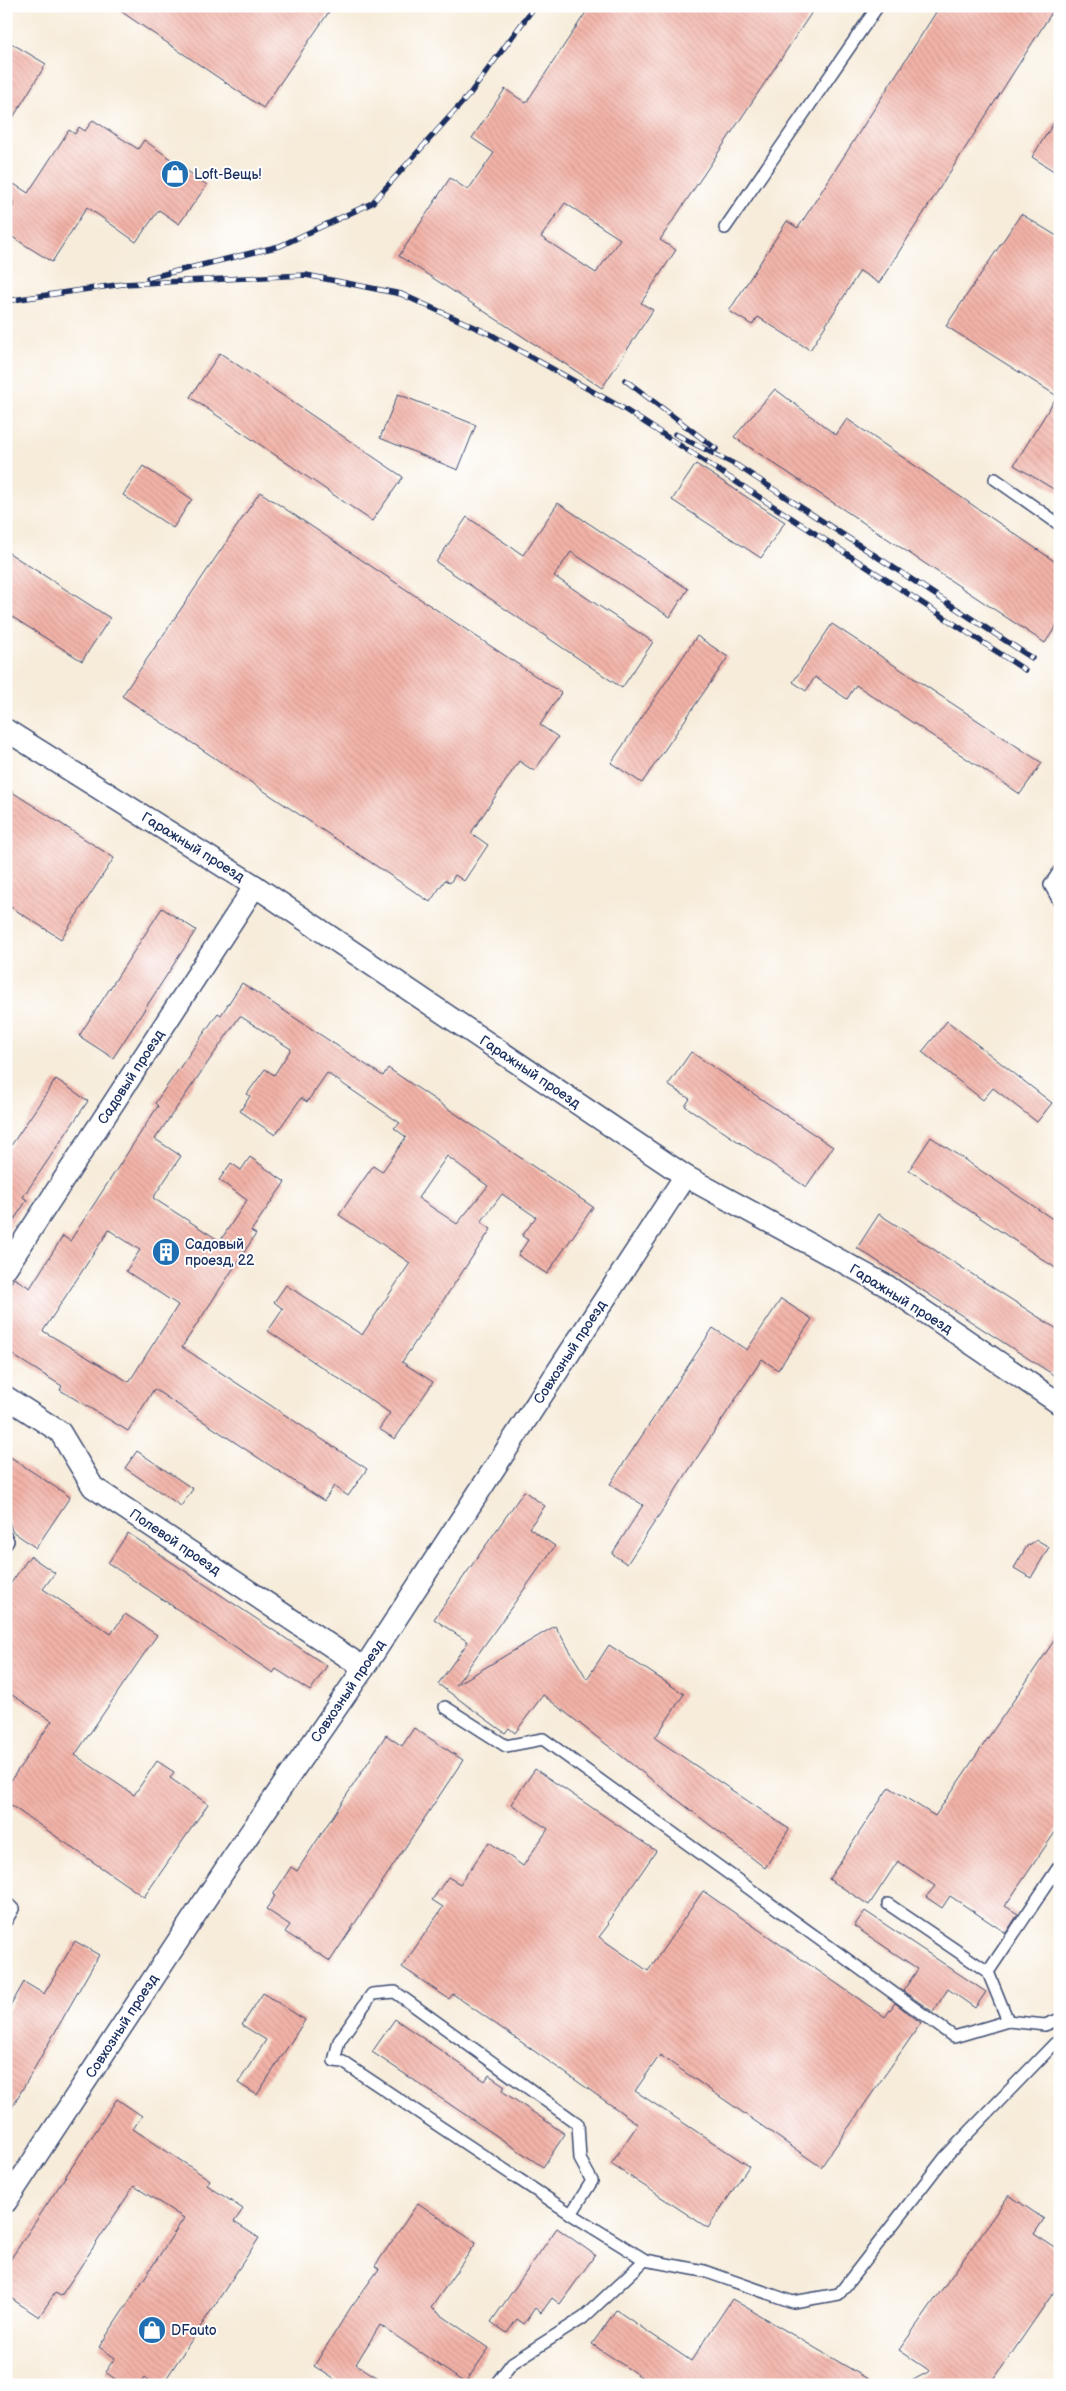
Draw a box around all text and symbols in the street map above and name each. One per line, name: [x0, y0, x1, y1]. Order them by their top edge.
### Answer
shop icon: Loft-Вещь!: [160, 159, 190, 189]
place label: Loft-Вещь!: [194, 166, 261, 183]
street label: Гаражный проезд: [138, 809, 248, 886]
street label: Садовый проезд: [94, 1026, 168, 1127]
street label: Гаражный проезд: [476, 1032, 584, 1112]
place label: Садовый проезд, 22: [185, 1236, 255, 1269]
building icon: Садовый проезд, 22: [151, 1237, 181, 1267]
street label: Гаражный проезд: [846, 1261, 956, 1338]
street label: Совхозный проезд: [530, 1297, 610, 1407]
street label: Полевой проезд: [126, 1505, 224, 1579]
street label: Совхозный проезд: [307, 1636, 389, 1746]
street label: Совхозный проезд: [82, 1971, 162, 2081]
shop icon: DFauto: [137, 2315, 167, 2345]
place label: DFauto: [171, 2322, 217, 2339]

